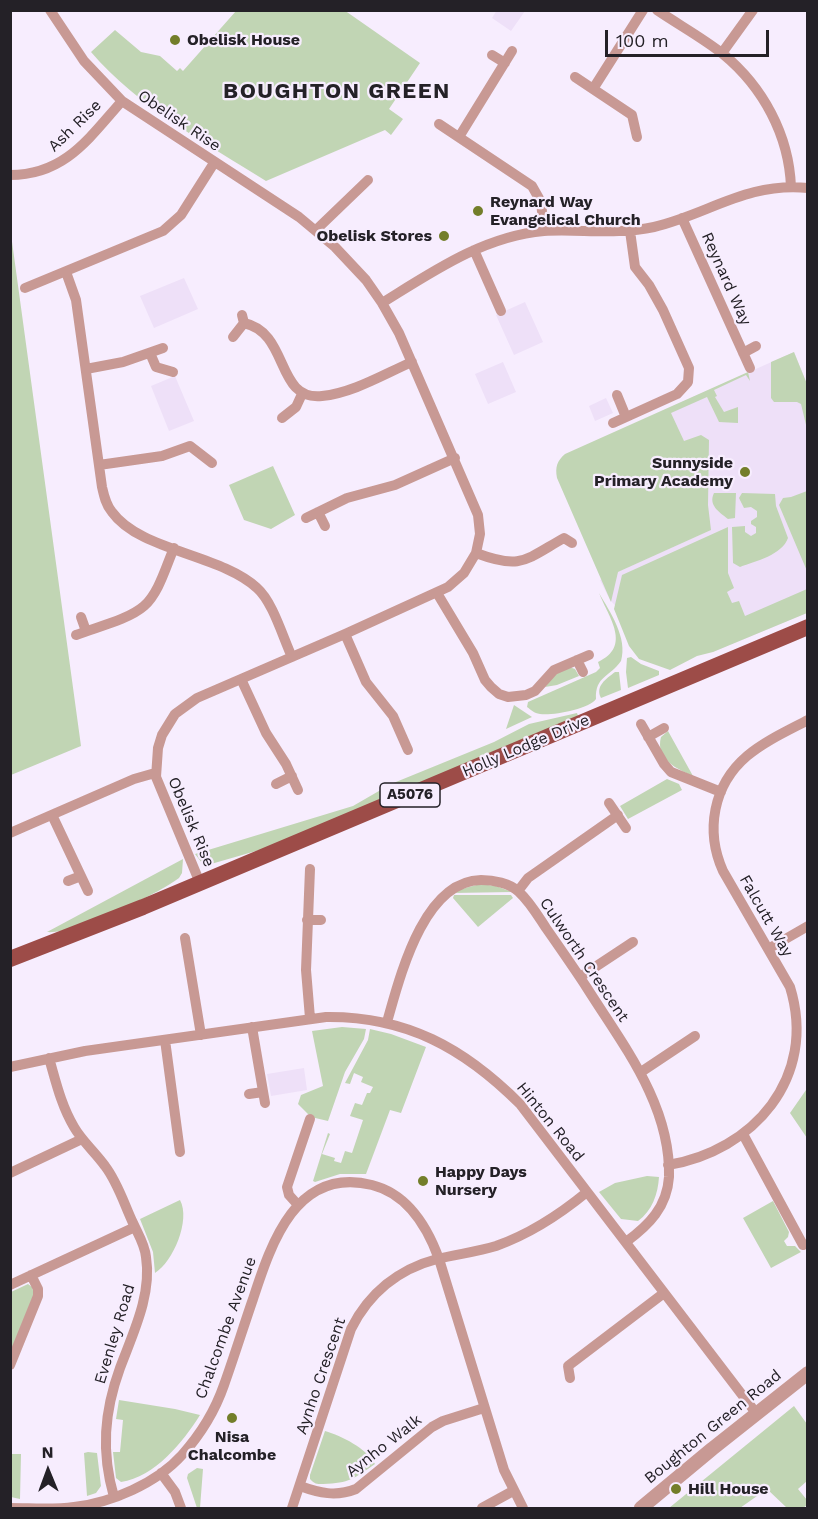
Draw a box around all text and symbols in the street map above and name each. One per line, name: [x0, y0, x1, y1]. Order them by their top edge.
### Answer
scale bar: [608, 18, 772, 56]
place label: Obelisk House: [187, 30, 300, 50]
text: 100 m: [616, 30, 669, 51]
marker: Obelisk House: [168, 33, 182, 47]
district label: BOUGHTON GREEN: [223, 79, 451, 105]
street label: Obelisk Rise: [134, 86, 224, 156]
street label: Ash Rise: [44, 96, 106, 156]
place label: Reynard Way Evangelical Church: [490, 192, 641, 230]
marker: Reynard Way Evangelical Church: [471, 204, 485, 218]
place label: Obelisk Stores: [317, 226, 432, 246]
marker: Obelisk Stores: [437, 229, 451, 243]
street label: Reynard Way: [697, 230, 755, 328]
place label: Sunnyside Primary Academy: [594, 453, 733, 491]
marker: Sunnyside Primary Academy: [738, 465, 752, 479]
street label: Holly Lodge Drive: [460, 711, 592, 781]
street label: Obelisk Rise: [163, 774, 219, 870]
road number: A5076: [380, 783, 440, 807]
street label: Falcutt Way: [735, 872, 797, 960]
street label: Culworth Crescent: [535, 894, 633, 1026]
street label: Hinton Road: [512, 1078, 588, 1166]
place label: Happy Days Nursery: [435, 1162, 527, 1200]
marker: Happy Days Nursery: [416, 1174, 430, 1188]
street label: Chalcombe Avenue: [191, 1254, 261, 1402]
street label: Evenley Road: [91, 1282, 139, 1386]
street label: Aynho Crescent: [292, 1315, 350, 1437]
street label: Boughton Green Road: [641, 1366, 785, 1488]
marker: Nisa Chalcombe: [225, 1411, 239, 1425]
street label: Aynho Walk: [342, 1411, 426, 1481]
place label: Nisa Chalcombe: [188, 1427, 276, 1465]
north arrow: [18, 1441, 78, 1501]
text: N: [42, 1443, 54, 1462]
place label: Hill House: [688, 1479, 769, 1499]
marker: Hill House: [669, 1482, 683, 1496]

